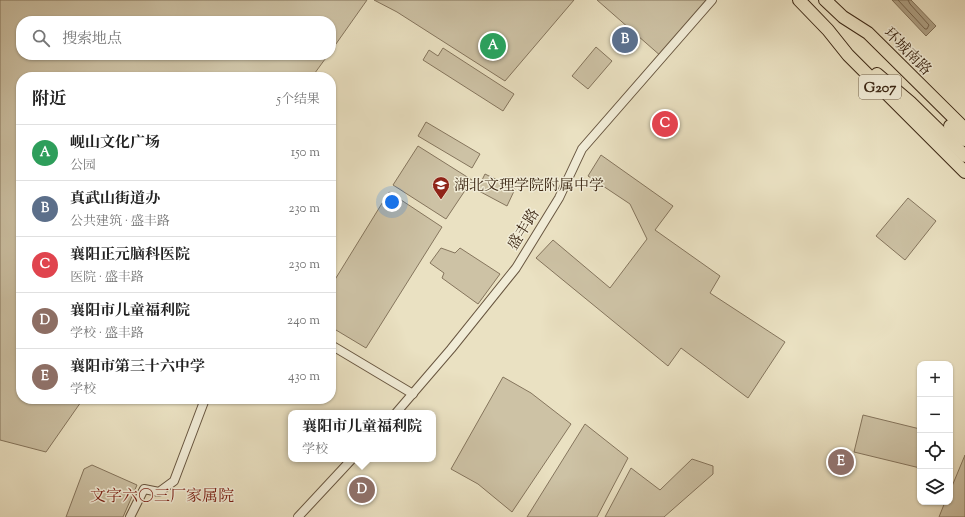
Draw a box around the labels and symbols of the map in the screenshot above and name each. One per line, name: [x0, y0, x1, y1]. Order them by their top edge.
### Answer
street label: 环城南路: [878, 23, 936, 81]
pin: B: [612, 25, 638, 55]
pin: A: [480, 31, 506, 61]
road number: G207: [859, 75, 901, 99]
pin: C: [652, 109, 678, 139]
school or university icon: 湖北文理学院附属中学: [431, 175, 451, 200]
place label: 湖北文理学院附属中学: [454, 176, 604, 197]
your location: [382, 192, 402, 212]
street label: 盛丰路: [503, 205, 545, 254]
pin: E: [828, 447, 854, 477]
pin: D: [349, 475, 375, 505]
district label: 文字六〇三厂家属院: [90, 486, 234, 509]

